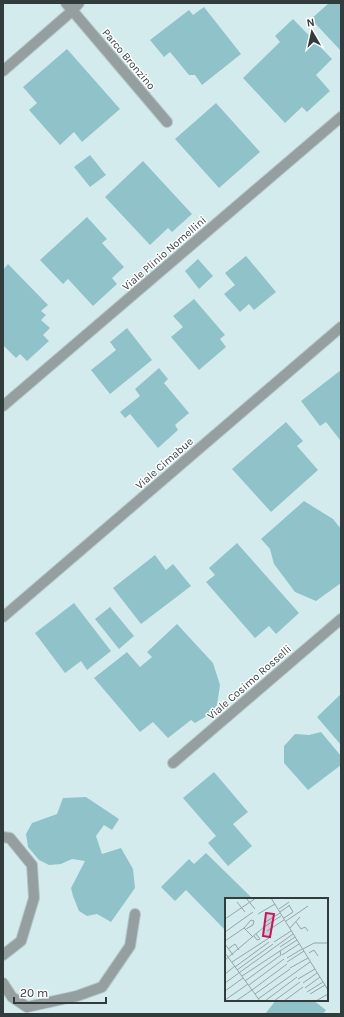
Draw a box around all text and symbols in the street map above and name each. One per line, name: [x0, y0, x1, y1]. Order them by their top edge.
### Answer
north arrow: [292, 12, 332, 52]
text: N: [306, 16, 315, 30]
street label: Parco Bronzino: [100, 26, 158, 92]
street label: Viale Plinio Nomellini: [120, 213, 209, 293]
street label: Viale Cimabue: [133, 435, 196, 492]
street label: Viale Cosimo Rosselli: [205, 642, 294, 722]
inset map: [225, 898, 328, 1001]
scale bar: [14, 979, 106, 1005]
text: 20 m: [20, 986, 48, 1000]

